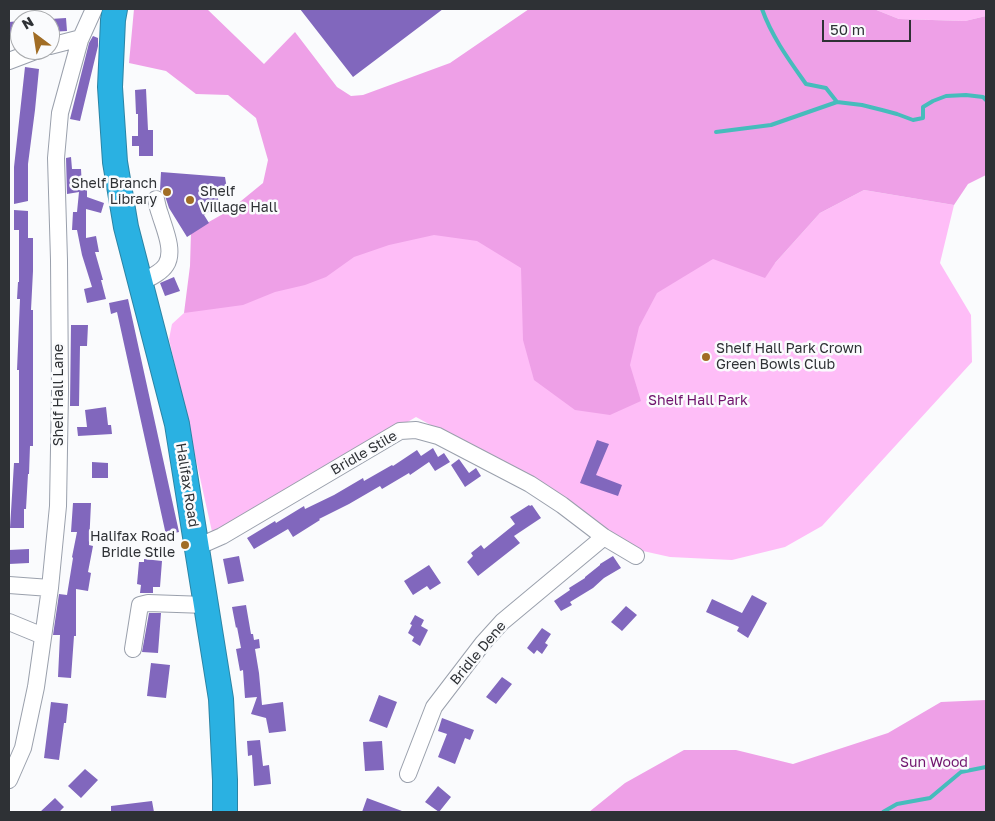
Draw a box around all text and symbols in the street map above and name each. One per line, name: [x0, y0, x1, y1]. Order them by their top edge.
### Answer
north arrow: [10, 10, 60, 60]
scale bar: [825, 10, 914, 42]
text: N: [19, 13, 36, 33]
text: 50 m: [830, 20, 865, 38]
place label: Shelf Branch Library: [71, 176, 157, 208]
place label: Shelf Village Hall: [200, 184, 278, 216]
marker: Shelf Branch Library: [161, 186, 173, 198]
marker: Shelf Village Hall: [184, 194, 196, 206]
place label: Shelf Hall Park Crown Green Bowls Club: [716, 341, 862, 374]
street label: Shelf Hall Lane: [51, 344, 67, 446]
marker: Shelf Hall Park Crown Green Bowls Club: [700, 351, 712, 363]
park label: Shelf Hall Park: [648, 393, 748, 409]
street label: Bridle Stile: [328, 427, 400, 479]
street label: Halifax Road: [172, 442, 202, 528]
place label: Halifax Road Bridle Stile: [90, 529, 175, 562]
marker: Halifax Road Bridle Stile: [179, 539, 191, 551]
street label: Bridle Dene: [447, 618, 509, 688]
park label: Sun Wood: [900, 755, 968, 771]

